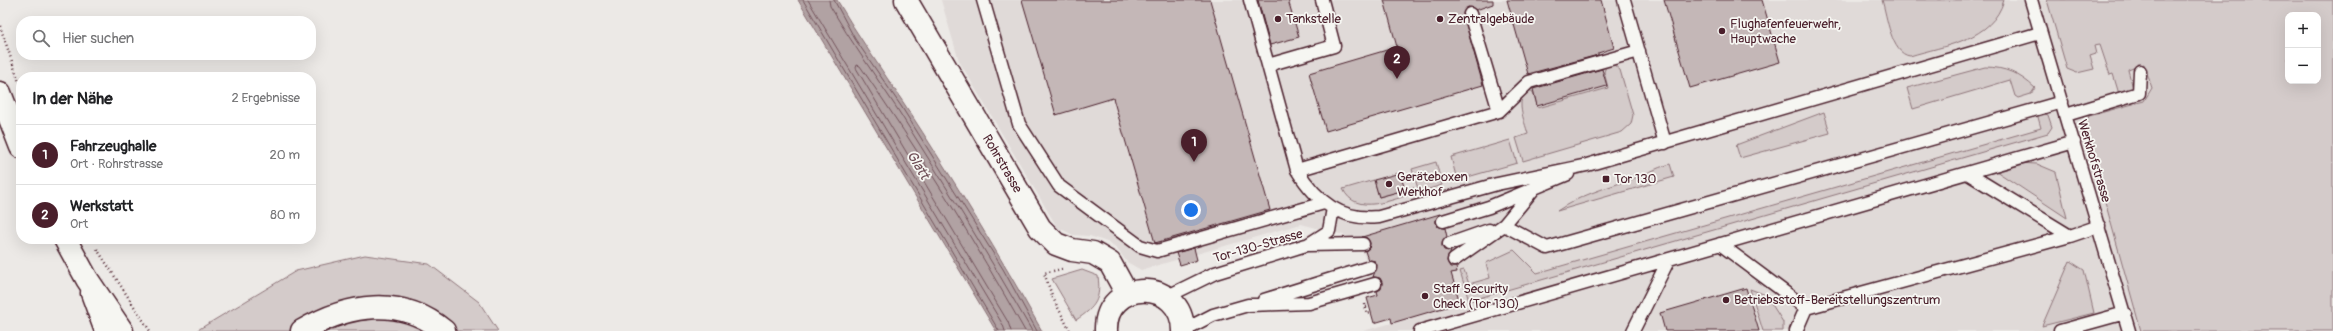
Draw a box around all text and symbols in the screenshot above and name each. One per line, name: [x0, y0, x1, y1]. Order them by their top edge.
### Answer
place label: Tankstelle: [1286, 11, 1342, 27]
place label: Zentralgebäude: [1448, 11, 1535, 27]
map controls: [2285, 12, 2321, 84]
button: +: [2285, 12, 2321, 48]
marker: Tankstelle: [1273, 14, 1283, 24]
marker: Zentralgebäude: [1435, 14, 1445, 24]
search box: [16, 16, 316, 60]
place label: Flughafenfeuerwehr, Hauptwache: [1730, 16, 1841, 47]
marker: Flughafenfeuerwehr, Hauptwache: [1717, 26, 1727, 36]
icon: search: [30, 27, 52, 49]
text: Hier suchen: [62, 29, 134, 48]
pin: 2: [1384, 46, 1410, 79]
button: −: [2285, 48, 2321, 84]
text: In der Nähe: [32, 88, 113, 109]
text: 2 Ergebnisse: [231, 90, 300, 106]
street label: Werkhofstrasse: [2074, 118, 2114, 205]
pin: 1: [1181, 129, 1207, 162]
street label: Rohrstrasse: [979, 132, 1026, 196]
text: Fahrzeughalle: [70, 137, 157, 156]
text: 1: [42, 147, 48, 163]
text: 20 m: [269, 147, 300, 163]
water label: Glatt: [903, 148, 934, 183]
text: Ort · Rohrstrasse: [70, 156, 163, 172]
place label: Geräteboxen Werkhof: [1397, 169, 1468, 200]
place label: Tor 130: [1614, 171, 1656, 187]
marker: Tor 130: [1601, 174, 1611, 184]
marker: Geräteboxen Werkhof: [1384, 179, 1394, 189]
text: Werkstatt: [70, 197, 133, 216]
your location: [1181, 200, 1201, 220]
text: 2: [41, 207, 49, 223]
text: 80 m: [270, 207, 300, 223]
text: Ort: [70, 216, 88, 232]
street label: Tor-130-Strasse: [1212, 225, 1305, 266]
place label: Staff Security Check (Tor 130): [1433, 281, 1519, 312]
marker: Staff Security Check (Tor 130): [1420, 291, 1430, 301]
place label: Betriebsstoff-Bereitstellungszentrum: [1734, 292, 1940, 308]
marker: Betriebsstoff-Bereitstellungszentrum: [1721, 295, 1731, 305]

